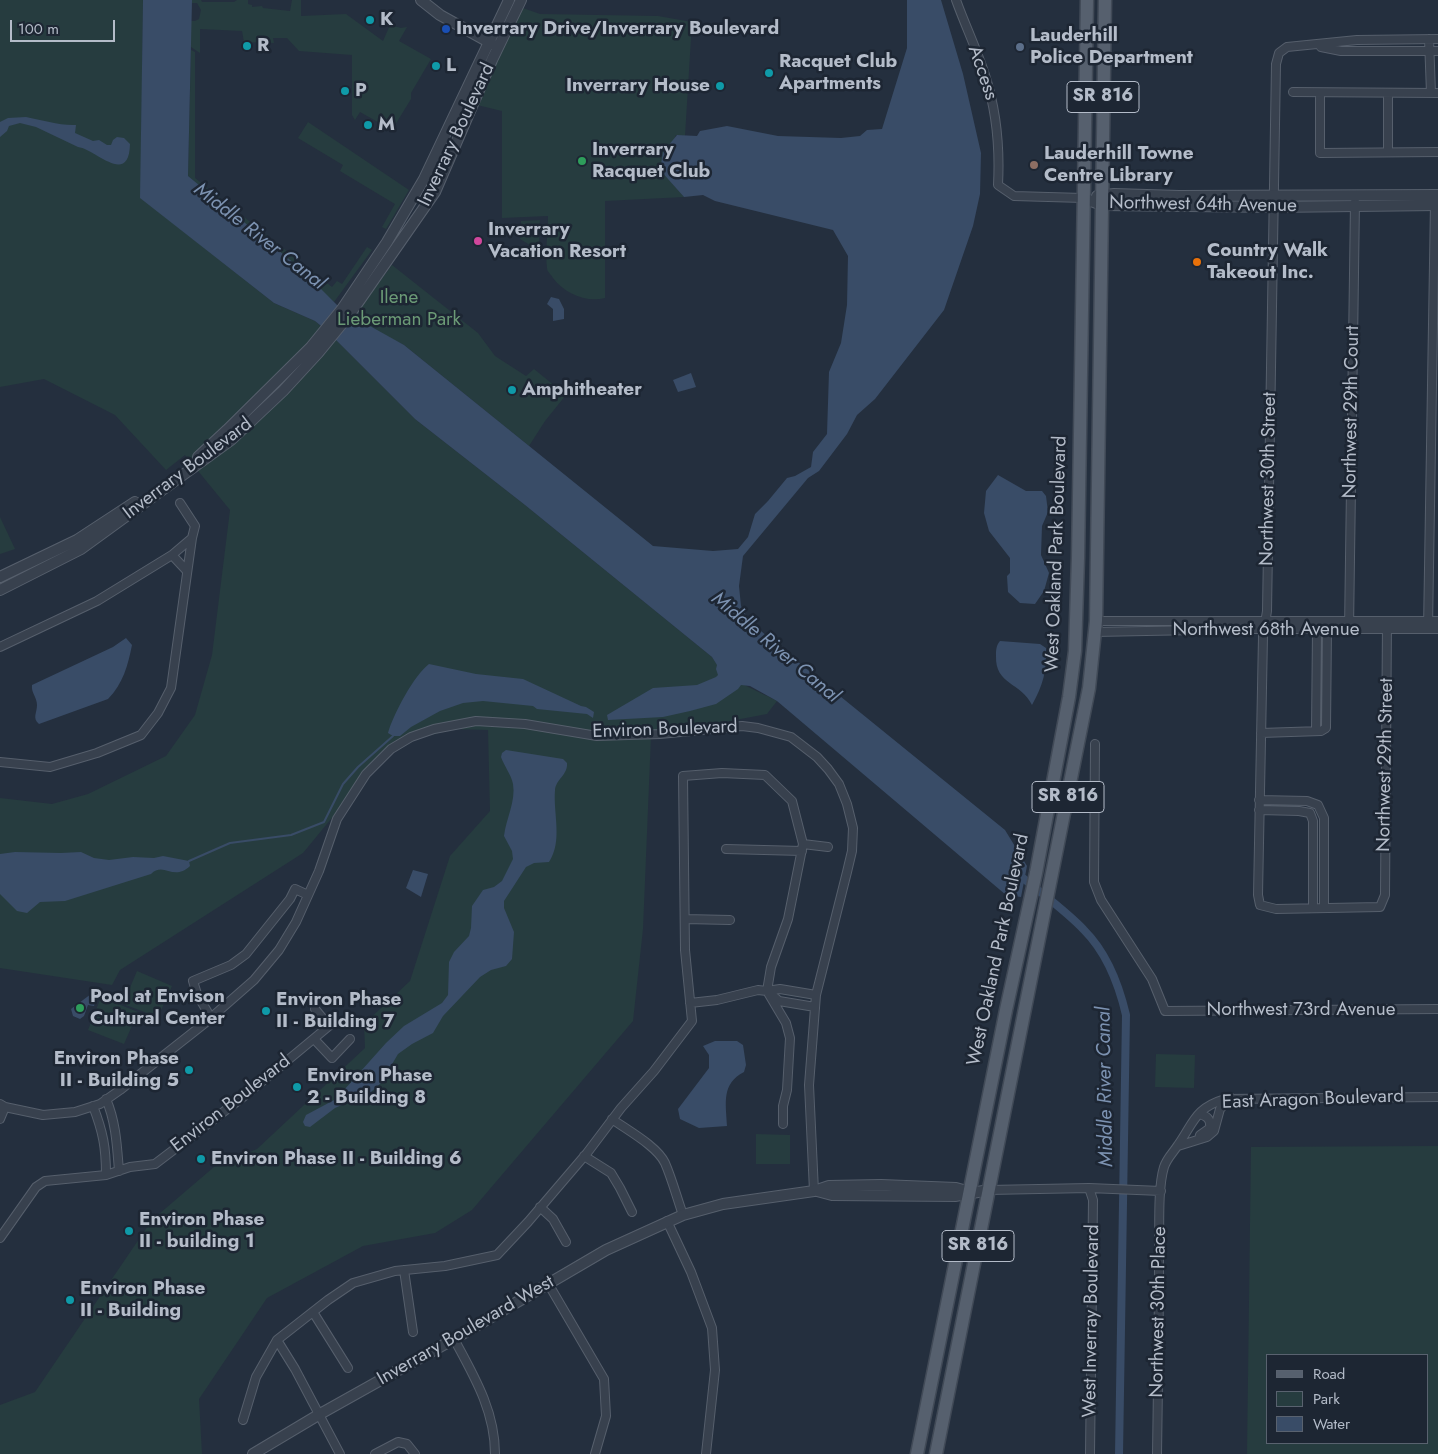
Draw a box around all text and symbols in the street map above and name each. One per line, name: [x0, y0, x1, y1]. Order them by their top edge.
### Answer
place label: K: [380, 9, 393, 31]
scale bar: [12, 10, 118, 42]
marker: K: [364, 14, 376, 26]
text: 100 m: [18, 18, 59, 40]
place label: Inverrary Drive/Inverrary Boulevard: [456, 18, 779, 40]
marker: Inverrary Drive/Inverrary Boulevard: [440, 23, 452, 35]
place label: Lauderhill Police Department: [1030, 25, 1193, 69]
place label: R: [257, 35, 269, 57]
marker: R: [241, 40, 253, 52]
marker: Lauderhill Police Department: [1014, 41, 1026, 53]
street label: Access: [962, 43, 1002, 103]
place label: Racquet Club Apartments: [779, 51, 897, 95]
place label: L: [446, 55, 456, 77]
street label: Inverrary Boulevard: [414, 60, 500, 210]
marker: L: [430, 60, 442, 72]
marker: Racquet Club Apartments: [763, 67, 775, 79]
place label: Inverrary House: [566, 75, 710, 97]
place label: P: [355, 80, 367, 102]
marker: Inverrary House: [714, 80, 726, 92]
road number: SR 816: [1067, 81, 1139, 112]
marker: P: [339, 85, 351, 97]
place label: M: [378, 114, 395, 136]
marker: M: [362, 119, 374, 131]
place label: Inverrary Racquet Club: [592, 139, 710, 183]
place label: Lauderhill Towne Centre Library: [1044, 143, 1194, 187]
marker: Inverrary Racquet Club: [576, 155, 588, 167]
marker: Lauderhill Towne Centre Library: [1028, 159, 1040, 171]
water label: Middle River Canal: [188, 178, 330, 296]
street label: Northwest 64th Avenue: [1109, 192, 1297, 218]
place label: Inverrary Vacation Resort: [488, 219, 626, 263]
marker: Inverrary Vacation Resort: [472, 235, 484, 247]
place label: Country Walk Takeout Inc.: [1207, 240, 1328, 284]
marker: Country Walk Takeout Inc.: [1191, 256, 1203, 268]
park label: Ilene Lieberman Park: [337, 287, 461, 331]
street label: Northwest 29th Court: [1339, 325, 1365, 499]
place label: Amphitheater: [522, 379, 642, 401]
marker: Amphitheater: [506, 384, 518, 396]
street label: Northwest 30th Street: [1256, 392, 1282, 566]
street label: Inverrary Boulevard: [119, 413, 257, 525]
street label: West Oakland Park Boulevard: [1041, 435, 1073, 673]
water label: Middle River Canal: [706, 587, 844, 709]
street label: Northwest 68th Avenue: [1172, 619, 1360, 641]
street label: Northwest 29th Street: [1373, 678, 1399, 852]
street label: Environ Boulevard: [592, 716, 738, 744]
road number: SR 816: [1032, 782, 1104, 812]
street label: West Oakland Park Boulevard: [963, 832, 1035, 1068]
place label: Pool at Envison Cultural Center: [90, 986, 225, 1030]
place label: Environ Phase II - Building 7: [276, 989, 401, 1033]
street label: Northwest 73rd Avenue: [1207, 999, 1395, 1021]
marker: Pool at Envison Cultural Center: [74, 1002, 86, 1014]
marker: Environ Phase II - Building 7: [260, 1005, 272, 1017]
water label: Middle River Canal: [1093, 1007, 1119, 1167]
place label: Environ Phase II - Building 5: [54, 1048, 179, 1092]
street label: Environ Boulevard: [167, 1050, 295, 1158]
marker: Environ Phase II - Building 5: [183, 1064, 195, 1076]
place label: Environ Phase 2 - Building 8: [307, 1065, 432, 1109]
marker: Environ Phase 2 - Building 8: [291, 1081, 303, 1093]
street label: East Aragon Boulevard: [1222, 1085, 1404, 1115]
place label: Environ Phase II - Building 6: [211, 1148, 462, 1170]
marker: Environ Phase II - Building 6: [195, 1153, 207, 1165]
place label: Environ Phase II - building 1: [139, 1209, 264, 1253]
street label: West Inverray Boulevard: [1079, 1224, 1105, 1418]
marker: Environ Phase II - building 1: [123, 1225, 135, 1237]
street label: Northwest 30th Place: [1146, 1226, 1172, 1398]
road number: SR 816: [942, 1230, 1014, 1262]
street label: Inverrary Boulevard West: [374, 1271, 558, 1391]
place label: Environ Phase II - Building: [80, 1278, 205, 1322]
marker: Environ Phase II - Building: [64, 1294, 76, 1306]
legend: [1266, 1354, 1428, 1444]
text: Road: [1313, 1363, 1345, 1385]
text: Park: [1313, 1388, 1340, 1410]
text: Water: [1313, 1413, 1350, 1435]

